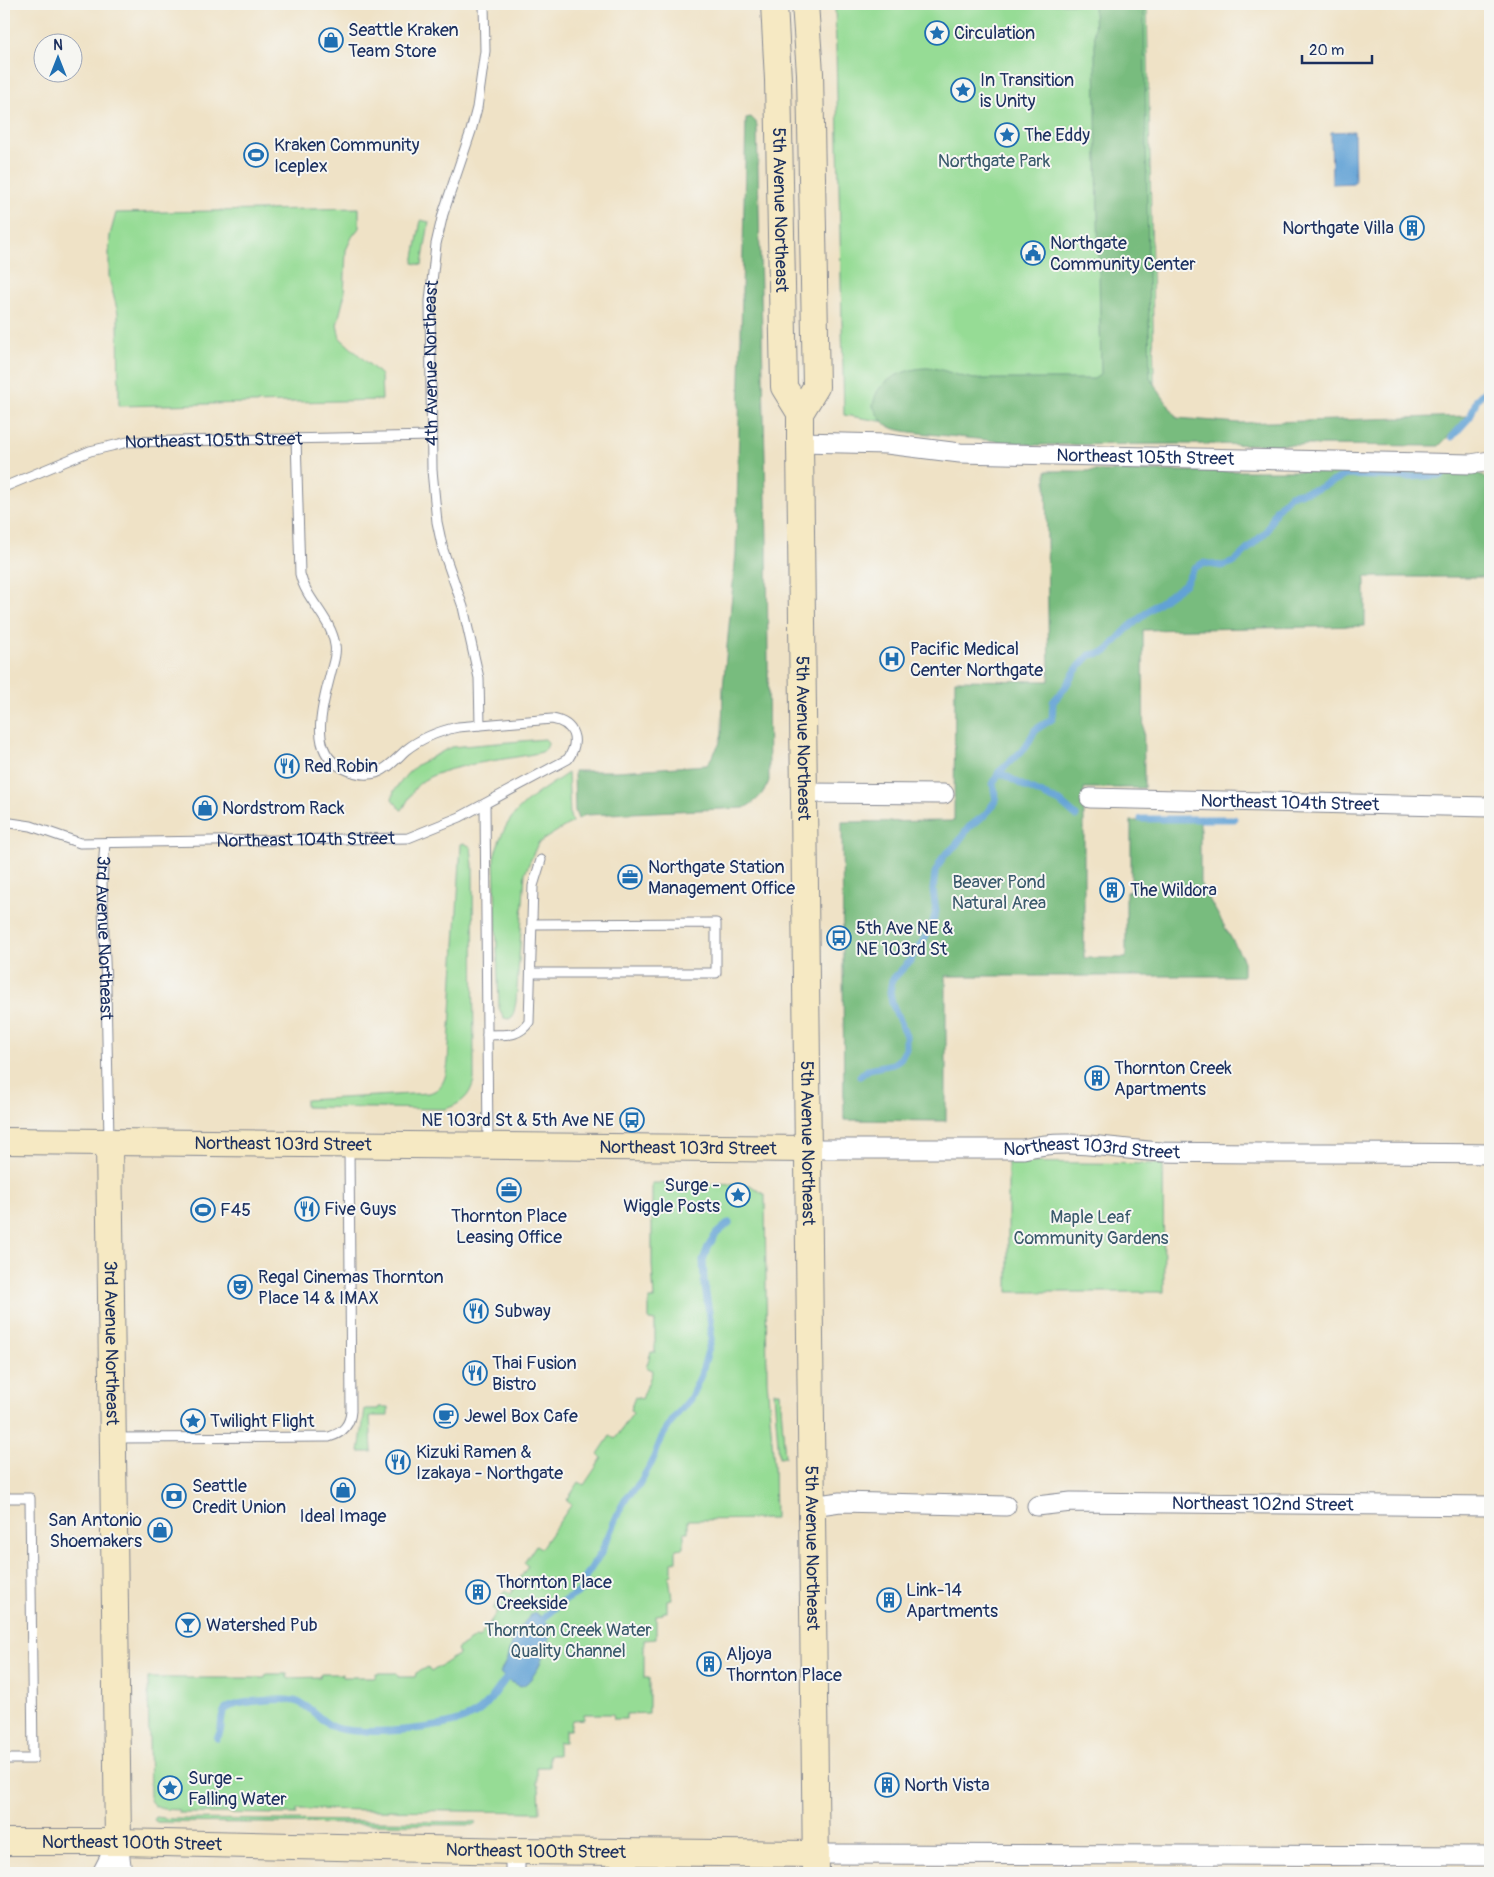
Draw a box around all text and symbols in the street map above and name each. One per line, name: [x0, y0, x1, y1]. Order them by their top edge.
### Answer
place label: Seattle Kraken Team Store: [348, 19, 459, 63]
place icon: Circulation: [924, 20, 950, 46]
place label: Circulation: [954, 22, 1035, 45]
shop icon: Seattle Kraken Team Store: [318, 27, 344, 53]
north arrow: [32, 32, 82, 82]
scale bar: [1302, 32, 1372, 64]
text: N: [53, 37, 63, 54]
text: 20 m: [1309, 41, 1344, 60]
place label: In Transition is Unity: [980, 69, 1074, 113]
place icon: In Transition is Unity: [950, 77, 976, 103]
place icon: The Eddy: [994, 122, 1020, 148]
place label: The Eddy: [1024, 124, 1090, 147]
street label: 5th Avenue Northeast: [767, 127, 793, 293]
place label: Kraken Community Iceplex: [274, 134, 420, 178]
sports icon: Kraken Community Iceplex: [243, 142, 269, 168]
park label: Northgate Park: [938, 150, 1051, 173]
building icon: Northgate Villa: [1399, 215, 1425, 241]
place label: Northgate Villa: [1282, 217, 1394, 240]
place label: Northgate Community Center: [1050, 232, 1196, 276]
public building icon: Northgate Community Center: [1020, 240, 1046, 266]
street label: 4th Avenue Northeast: [419, 278, 444, 446]
street label: Northeast 105th Street: [124, 428, 304, 454]
street label: Northeast 105th Street: [1056, 444, 1235, 471]
place label: Pacific Medical Center Northgate: [910, 638, 1043, 682]
hospital icon: Pacific Medical Center Northgate: [879, 646, 905, 672]
street label: 5th Avenue Northeast: [790, 655, 815, 822]
restaurant icon: Red Robin: [274, 753, 300, 779]
place label: Red Robin: [304, 755, 378, 778]
street label: Northeast 104th Street: [1200, 789, 1380, 817]
shop icon: Nordstrom Rack: [192, 795, 218, 821]
place label: Nordstrom Rack: [222, 797, 345, 820]
street label: Northeast 104th Street: [216, 827, 396, 853]
street label: 3rd Avenue Northeast: [90, 855, 118, 1021]
place label: Northgate Station Management Office: [648, 856, 795, 900]
office icon: Northgate Station Management Office: [617, 864, 643, 890]
park label: Beaver Pond Natural Area: [952, 871, 1046, 915]
building icon: The Wildora: [1099, 877, 1125, 903]
place label: The Wildora: [1130, 879, 1217, 902]
place label: 5th Ave NE & NE 103rd St: [856, 917, 954, 961]
bus stop icon: 5th Ave NE & NE 103rd St: [826, 925, 852, 951]
place label: Thornton Creek Apartments: [1114, 1057, 1232, 1101]
street label: 5th Avenue Northeast: [795, 1060, 820, 1227]
building icon: Thornton Creek Apartments: [1084, 1065, 1110, 1091]
bus stop icon: NE 103rd St & 5th Ave NE: [619, 1107, 645, 1133]
place label: NE 103rd St & 5th Ave NE: [421, 1109, 614, 1132]
street label: Northeast 103rd Street: [194, 1132, 373, 1157]
street label: Northeast 103rd Street: [1003, 1133, 1181, 1164]
street label: Northeast 103rd Street: [599, 1136, 778, 1161]
place label: Surge - Wiggle Posts: [623, 1174, 720, 1218]
office icon: Thornton Place Leasing Office: [496, 1177, 522, 1203]
place icon: Surge - Wiggle Posts: [725, 1182, 751, 1208]
restaurant icon: Five Guys: [294, 1196, 320, 1222]
sports icon: F45: [190, 1197, 216, 1223]
place label: Five Guys: [324, 1198, 396, 1221]
place label: F45: [220, 1199, 251, 1222]
place label: Thornton Place Leasing Office: [451, 1205, 567, 1249]
park label: Maple Leaf Community Gardens: [1013, 1206, 1169, 1250]
street label: 3rd Avenue Northeast: [99, 1260, 124, 1426]
place label: Regal Cinemas Thornton Place 14 & IMAX: [258, 1266, 444, 1310]
theatre icon: Regal Cinemas Thornton Place 14 & IMAX: [227, 1274, 253, 1300]
restaurant icon: Subway: [463, 1298, 489, 1324]
place label: Subway: [494, 1300, 551, 1323]
place label: Thai Fusion Bistro: [492, 1352, 577, 1396]
restaurant icon: Thai Fusion Bistro: [462, 1360, 488, 1386]
cafe icon: Jewel Box Cafe: [433, 1403, 459, 1429]
place label: Jewel Box Cafe: [464, 1405, 578, 1428]
place icon: Twilight Flight: [180, 1408, 206, 1434]
place label: Twilight Flight: [210, 1410, 315, 1433]
place label: Kizuki Ramen & Izakaya - Northgate: [416, 1441, 563, 1485]
restaurant icon: Kizuki Ramen & Izakaya - Northgate: [385, 1449, 411, 1475]
street label: 5th Avenue Northeast: [799, 1465, 824, 1632]
place label: Seattle Credit Union: [192, 1475, 286, 1519]
shop icon: Ideal Image: [330, 1477, 356, 1503]
bank icon: Seattle Credit Union: [161, 1483, 187, 1509]
street label: Northeast 102nd Street: [1172, 1492, 1354, 1517]
place label: Ideal Image: [300, 1505, 387, 1528]
place label: San Antonio Shoemakers: [48, 1509, 142, 1553]
shop icon: San Antonio Shoemakers: [147, 1517, 173, 1543]
place label: Thornton Place Creekside: [496, 1571, 612, 1615]
building icon: Thornton Place Creekside: [465, 1579, 491, 1605]
place label: Link-14 Apartments: [906, 1579, 998, 1623]
building icon: Link-14 Apartments: [876, 1587, 902, 1613]
bar icon: Watershed Pub: [175, 1612, 201, 1638]
place label: Watershed Pub: [206, 1614, 318, 1637]
park label: Thornton Creek Water Quality Channel: [484, 1619, 652, 1663]
place label: Aljoya Thornton Place: [726, 1643, 842, 1687]
building icon: Aljoya Thornton Place: [696, 1651, 722, 1677]
place label: Surge - Falling Water: [188, 1767, 287, 1811]
building icon: North Vista: [874, 1772, 900, 1798]
place label: North Vista: [904, 1774, 990, 1797]
place icon: Surge - Falling Water: [157, 1775, 183, 1801]
street label: Northeast 100th Street: [42, 1831, 223, 1856]
street label: Northeast 100th Street: [445, 1838, 627, 1864]

